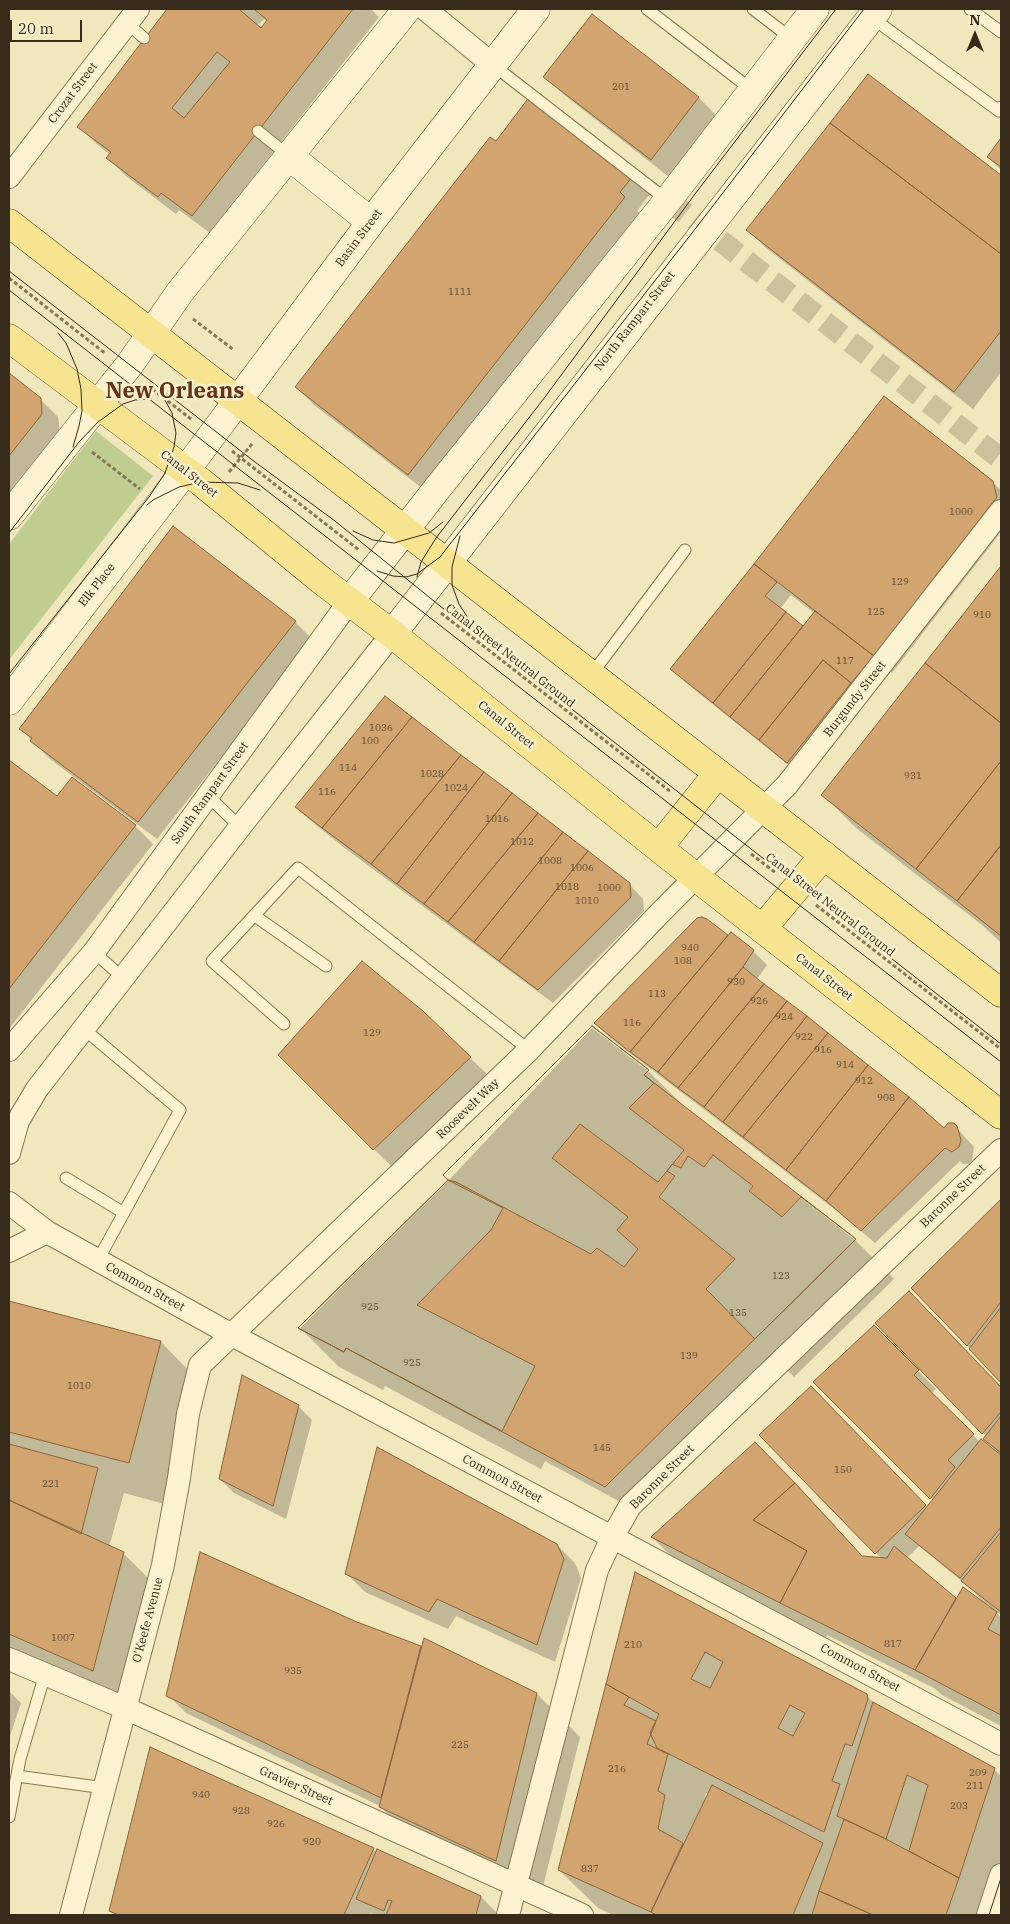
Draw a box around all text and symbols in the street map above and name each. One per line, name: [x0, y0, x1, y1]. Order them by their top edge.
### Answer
scale bar: [12, 10, 85, 42]
north arrow: [950, 10, 1000, 60]
text: N: [969, 11, 981, 29]
text: 20 m: [18, 19, 54, 38]
street label: Crozat Street: [45, 60, 101, 126]
house number: 201: [612, 81, 630, 93]
street label: Basin Street: [333, 206, 385, 270]
street label: North Rampart Street: [592, 268, 678, 374]
house number: 1111: [448, 286, 472, 298]
district label: New Orleans: [105, 379, 245, 405]
street label: Canal Street: [158, 447, 220, 501]
house number: 1000: [949, 506, 973, 518]
street label: Elk Place: [76, 560, 118, 610]
house number: 129: [891, 576, 909, 588]
street label: Canal Street Neutral Ground: [442, 601, 578, 711]
house number: 125: [867, 606, 885, 618]
house number: 910: [973, 609, 991, 621]
house number: 117: [836, 655, 854, 667]
street label: Burgundy Street: [821, 658, 889, 740]
street label: Canal Street: [475, 698, 537, 752]
house number: 1036: [369, 722, 393, 734]
house number: 100: [361, 735, 379, 747]
street label: South Rampart Street: [168, 739, 252, 847]
house number: 114: [339, 762, 357, 774]
house number: 1028: [420, 768, 444, 780]
house number: 931: [904, 770, 922, 782]
house number: 1024: [444, 782, 468, 794]
house number: 116: [318, 786, 336, 798]
house number: 1016: [485, 813, 509, 825]
house number: 1012: [510, 836, 534, 848]
street label: Canal Street Neutral Ground: [762, 850, 898, 960]
house number: 1008: [538, 855, 562, 867]
house number: 1006: [570, 862, 594, 874]
house number: 1018: [555, 881, 579, 893]
house number: 1000: [597, 882, 621, 894]
house number: 1010: [575, 895, 599, 907]
house number: 940: [681, 942, 699, 954]
street label: Canal Street: [793, 950, 855, 1004]
house number: 108: [674, 955, 692, 967]
house number: 930: [727, 976, 745, 988]
house number: 113: [648, 988, 666, 1000]
house number: 926: [750, 995, 768, 1007]
house number: 924: [775, 1011, 793, 1023]
house number: 116: [623, 1017, 641, 1029]
house number: 129: [363, 1027, 381, 1039]
house number: 922: [795, 1031, 813, 1043]
house number: 916: [814, 1044, 832, 1056]
house number: 914: [836, 1059, 854, 1071]
house number: 912: [855, 1075, 873, 1087]
street label: Roosevelt Way: [434, 1076, 502, 1142]
house number: 908: [877, 1092, 895, 1104]
street label: Baronne Street: [917, 1161, 989, 1231]
street label: Common Street: [103, 1259, 187, 1315]
house number: 123: [772, 1270, 790, 1282]
house number: 925: [361, 1301, 379, 1313]
house number: 135: [729, 1307, 747, 1319]
house number: 139: [680, 1350, 698, 1362]
house number: 925: [403, 1357, 421, 1369]
house number: 1010: [67, 1380, 91, 1392]
house number: 145: [593, 1442, 611, 1454]
street label: Baronne Street: [627, 1442, 697, 1512]
street label: Common Street: [460, 1452, 544, 1506]
house number: 150: [834, 1464, 852, 1476]
house number: 221: [42, 1478, 60, 1490]
street label: O'Keefe Avenue: [130, 1576, 166, 1664]
house number: 1007: [51, 1632, 75, 1644]
house number: 817: [884, 1638, 902, 1650]
house number: 210: [624, 1639, 642, 1651]
street label: Common Street: [818, 1641, 902, 1695]
house number: 935: [284, 1665, 302, 1677]
house number: 225: [451, 1739, 469, 1751]
street label: Gravier Street: [257, 1763, 335, 1809]
house number: 216: [608, 1763, 626, 1775]
house number: 209: [969, 1767, 987, 1779]
house number: 211: [966, 1780, 984, 1792]
house number: 940: [192, 1789, 210, 1801]
house number: 203: [950, 1800, 968, 1812]
house number: 928: [232, 1805, 250, 1817]
house number: 926: [267, 1818, 285, 1830]
house number: 920: [303, 1836, 321, 1848]
house number: 837: [581, 1863, 599, 1875]

